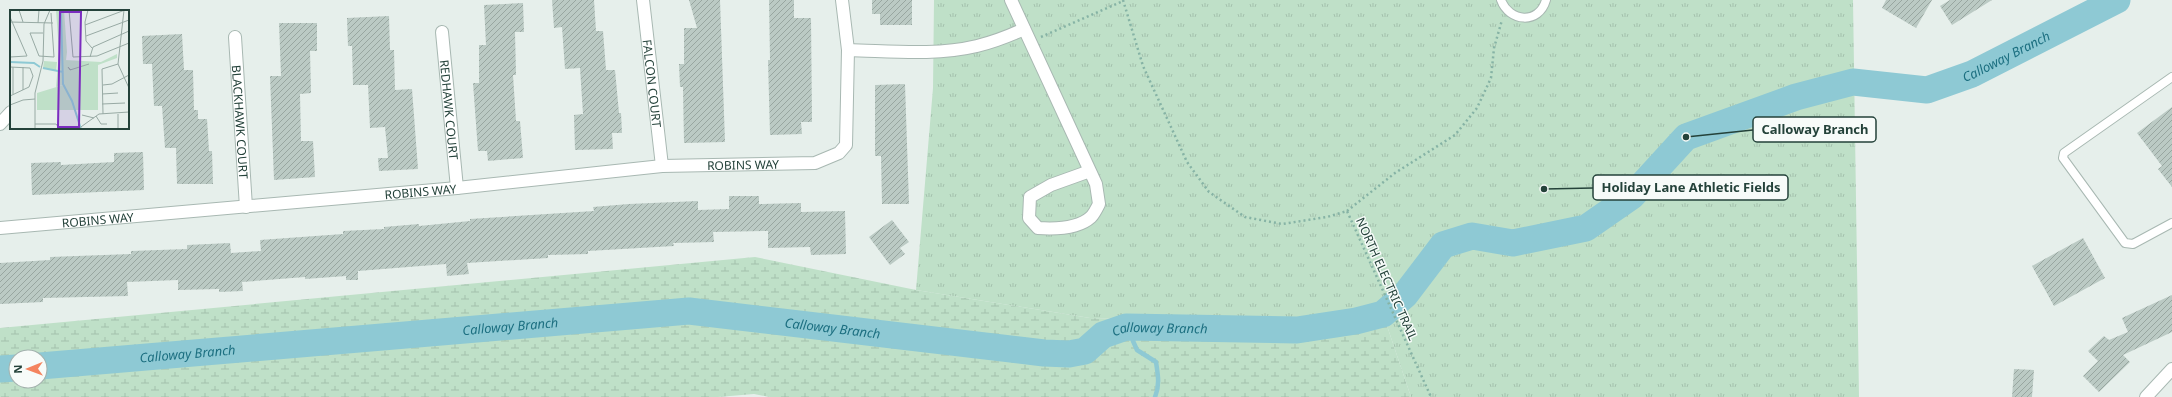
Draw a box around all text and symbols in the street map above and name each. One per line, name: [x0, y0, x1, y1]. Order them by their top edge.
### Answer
inset map: [10, 10, 129, 129]
water label: Calloway Branch: [1960, 27, 2053, 86]
street label: FALCON COURT: [639, 39, 666, 129]
street label: REDHAWK COURT: [436, 59, 463, 161]
street label: BLACKHAWK COURT: [228, 64, 253, 180]
callout: Calloway Branch: [1753, 117, 1876, 142]
text: Calloway Branch: [1761, 120, 1869, 138]
street label: ROBINS WAY: [707, 155, 779, 174]
callout: Holiday Lane Athletic Fields: [1593, 175, 1788, 200]
text: Holiday Lane Athletic Fields: [1601, 178, 1781, 196]
street label: ROBINS WAY: [384, 180, 457, 203]
street label: ROBINS WAY: [61, 208, 134, 231]
street label: NORTH ELECTRIC TRAIL: [1352, 215, 1422, 343]
water label: Calloway Branch: [462, 313, 559, 339]
water label: Calloway Branch: [784, 313, 881, 343]
water label: Calloway Branch: [1109, 318, 1208, 340]
water label: Calloway Branch: [139, 340, 236, 367]
north arrow: [8, 349, 48, 389]
text: N: [10, 365, 25, 374]

